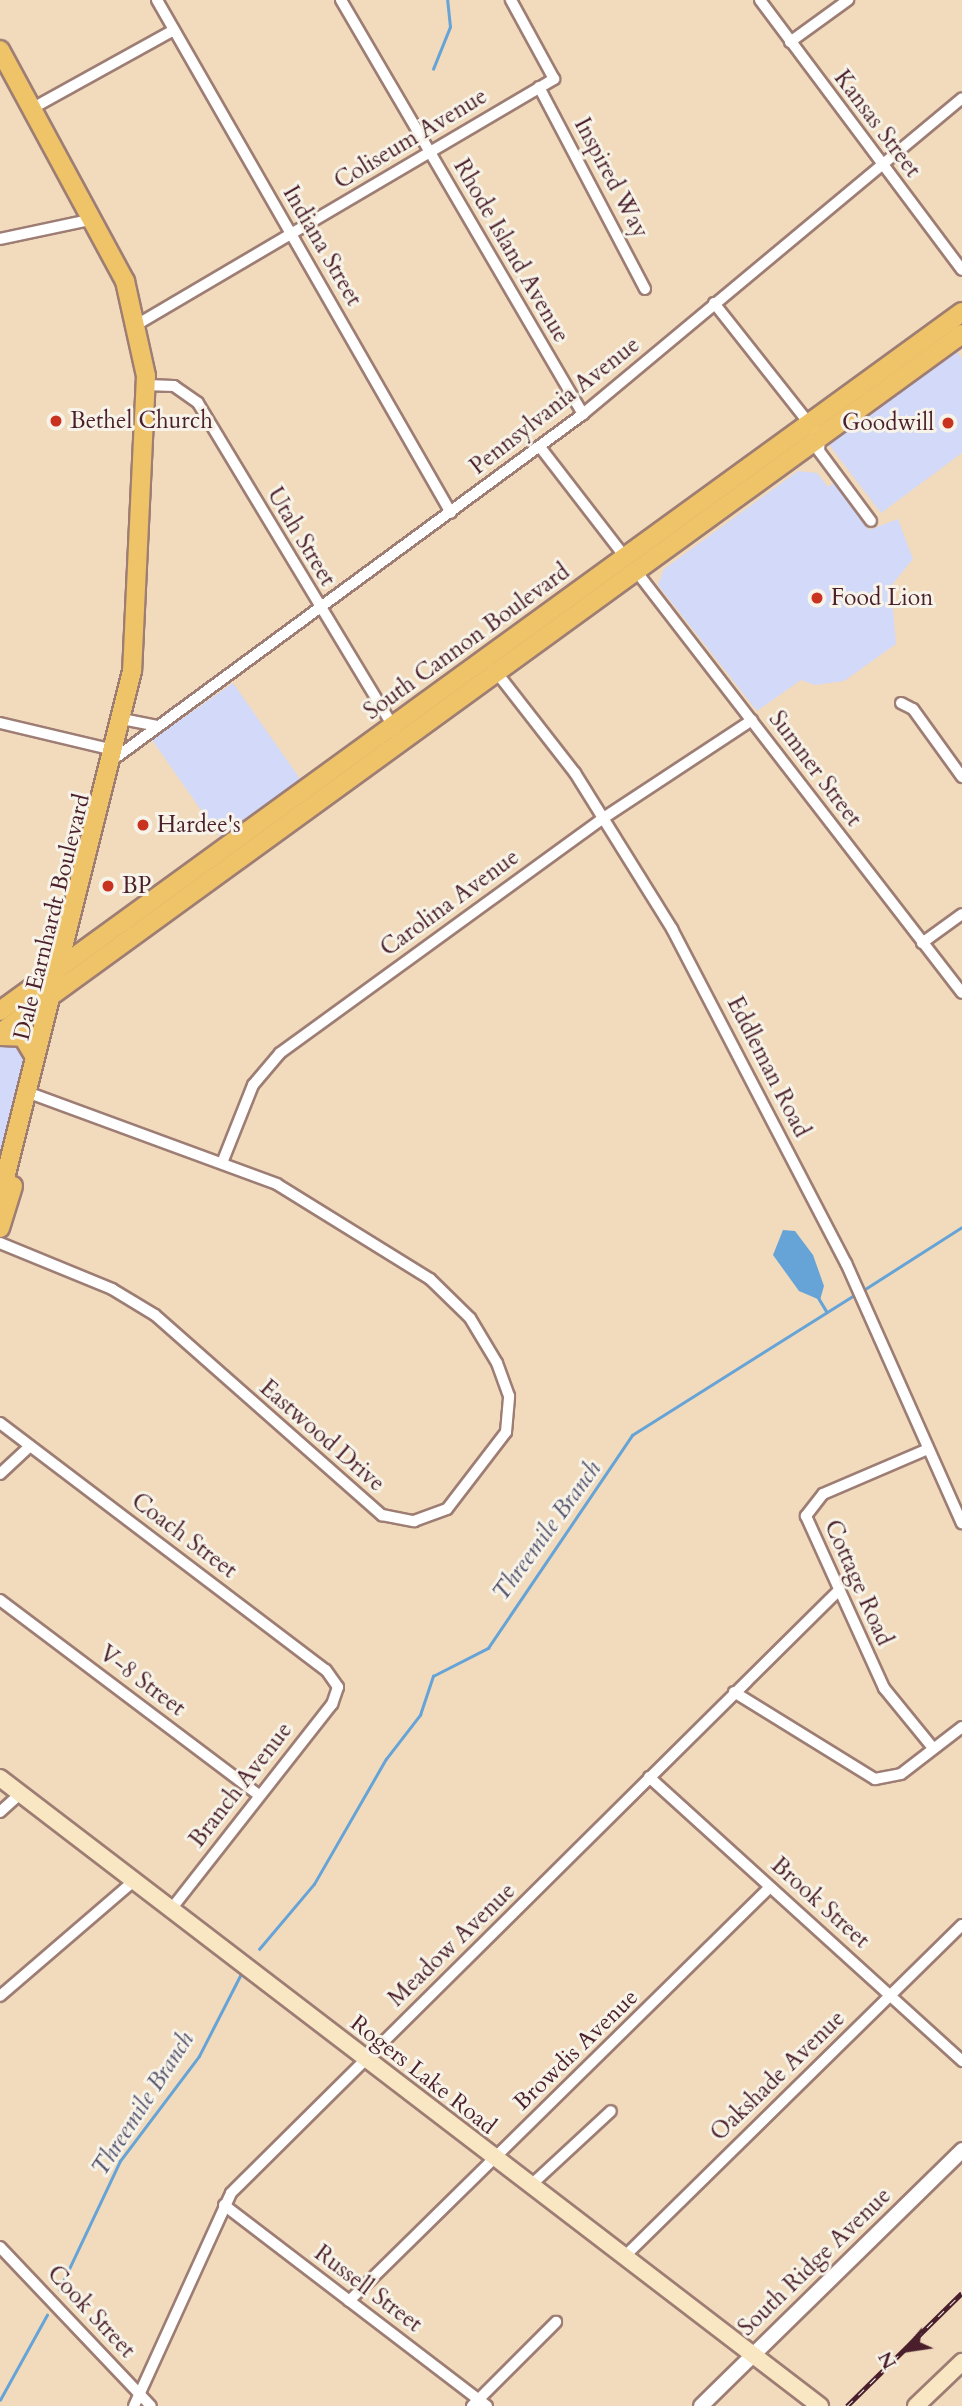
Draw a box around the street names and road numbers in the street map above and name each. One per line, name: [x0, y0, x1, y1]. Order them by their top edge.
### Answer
street label: Kansas Street: [828, 65, 926, 183]
street label: Coliseum Avenue: [330, 83, 492, 195]
street label: Inspired Way: [568, 113, 654, 243]
street label: Rhode Island Avenue: [447, 154, 575, 348]
street label: Indiana Street: [277, 181, 367, 311]
street label: Pennsylvania Avenue: [465, 331, 645, 481]
street label: Utah Street: [261, 483, 341, 591]
street label: South Cannon Boulevard: [359, 558, 575, 726]
street label: Sumner Street: [763, 706, 867, 832]
street label: Dale Earnhardt Boulevard: [8, 791, 96, 1043]
street label: Carolina Avenue: [375, 844, 525, 962]
street label: Eddleman Road: [721, 992, 815, 1142]
street label: Eastwood Drive: [254, 1374, 390, 1498]
street label: Coach Street: [126, 1487, 242, 1585]
street label: Cottage Road: [818, 1516, 898, 1650]
street label: V-8 Street: [94, 1640, 190, 1722]
street label: Branch Avenue: [184, 1717, 298, 1853]
street label: Brook Street: [765, 1852, 875, 1954]
street label: Meadow Avenue: [383, 1877, 521, 2013]
street label: Browdis Avenue: [508, 1984, 644, 2116]
street label: Oakshade Avenue: [705, 2005, 851, 2147]
street label: Rogers Lake Road: [345, 2010, 501, 2140]
street label: South Ridge Avenue: [733, 2182, 897, 2342]
street label: Russell Street: [309, 2240, 427, 2338]
street label: Cook Street: [41, 2260, 141, 2364]

